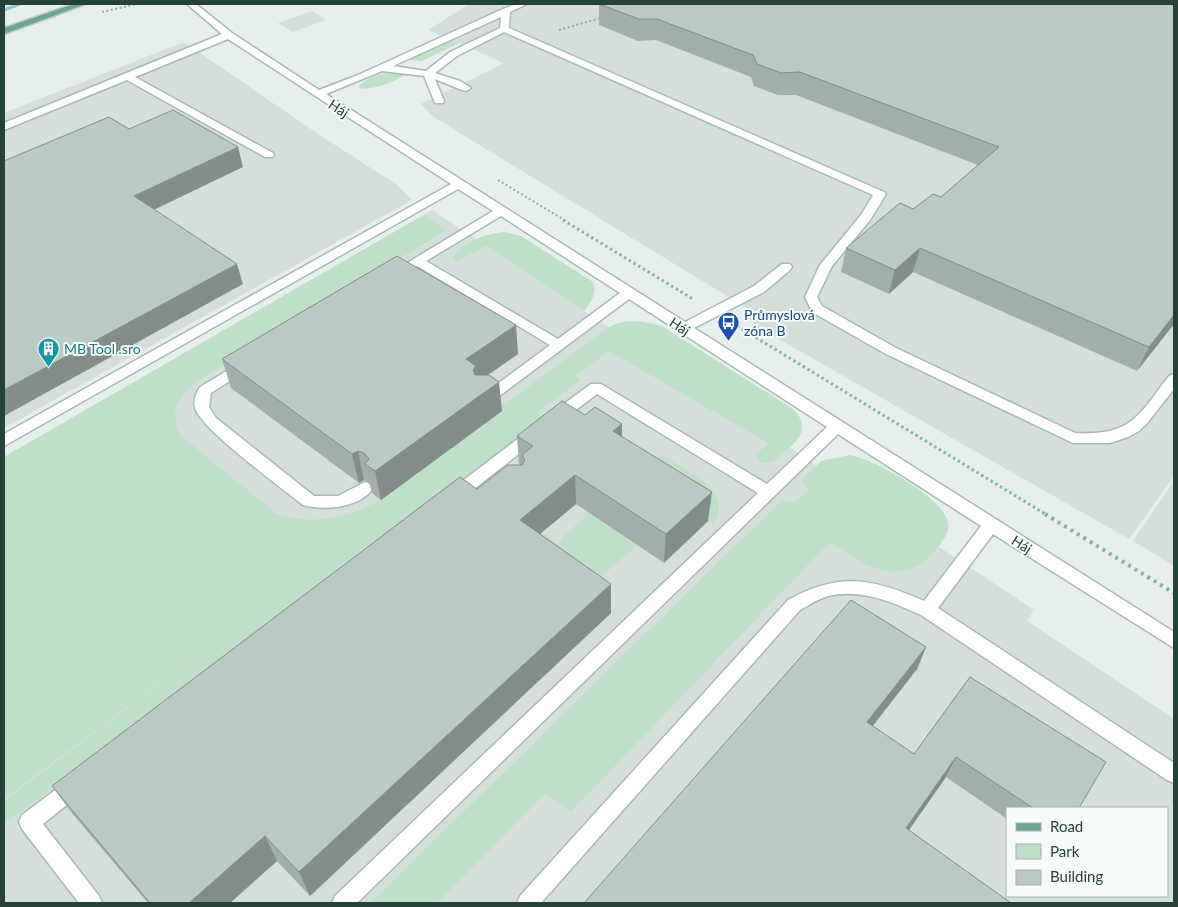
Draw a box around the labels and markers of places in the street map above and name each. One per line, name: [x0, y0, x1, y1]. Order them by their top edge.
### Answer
place label: Průmyslová zóna B: [744, 306, 815, 339]
bus stop icon: Průmyslová zóna B: [716, 310, 740, 341]
building icon: MB Tool .sro: [36, 336, 60, 367]
place label: MB Tool .sro: [64, 340, 141, 357]

